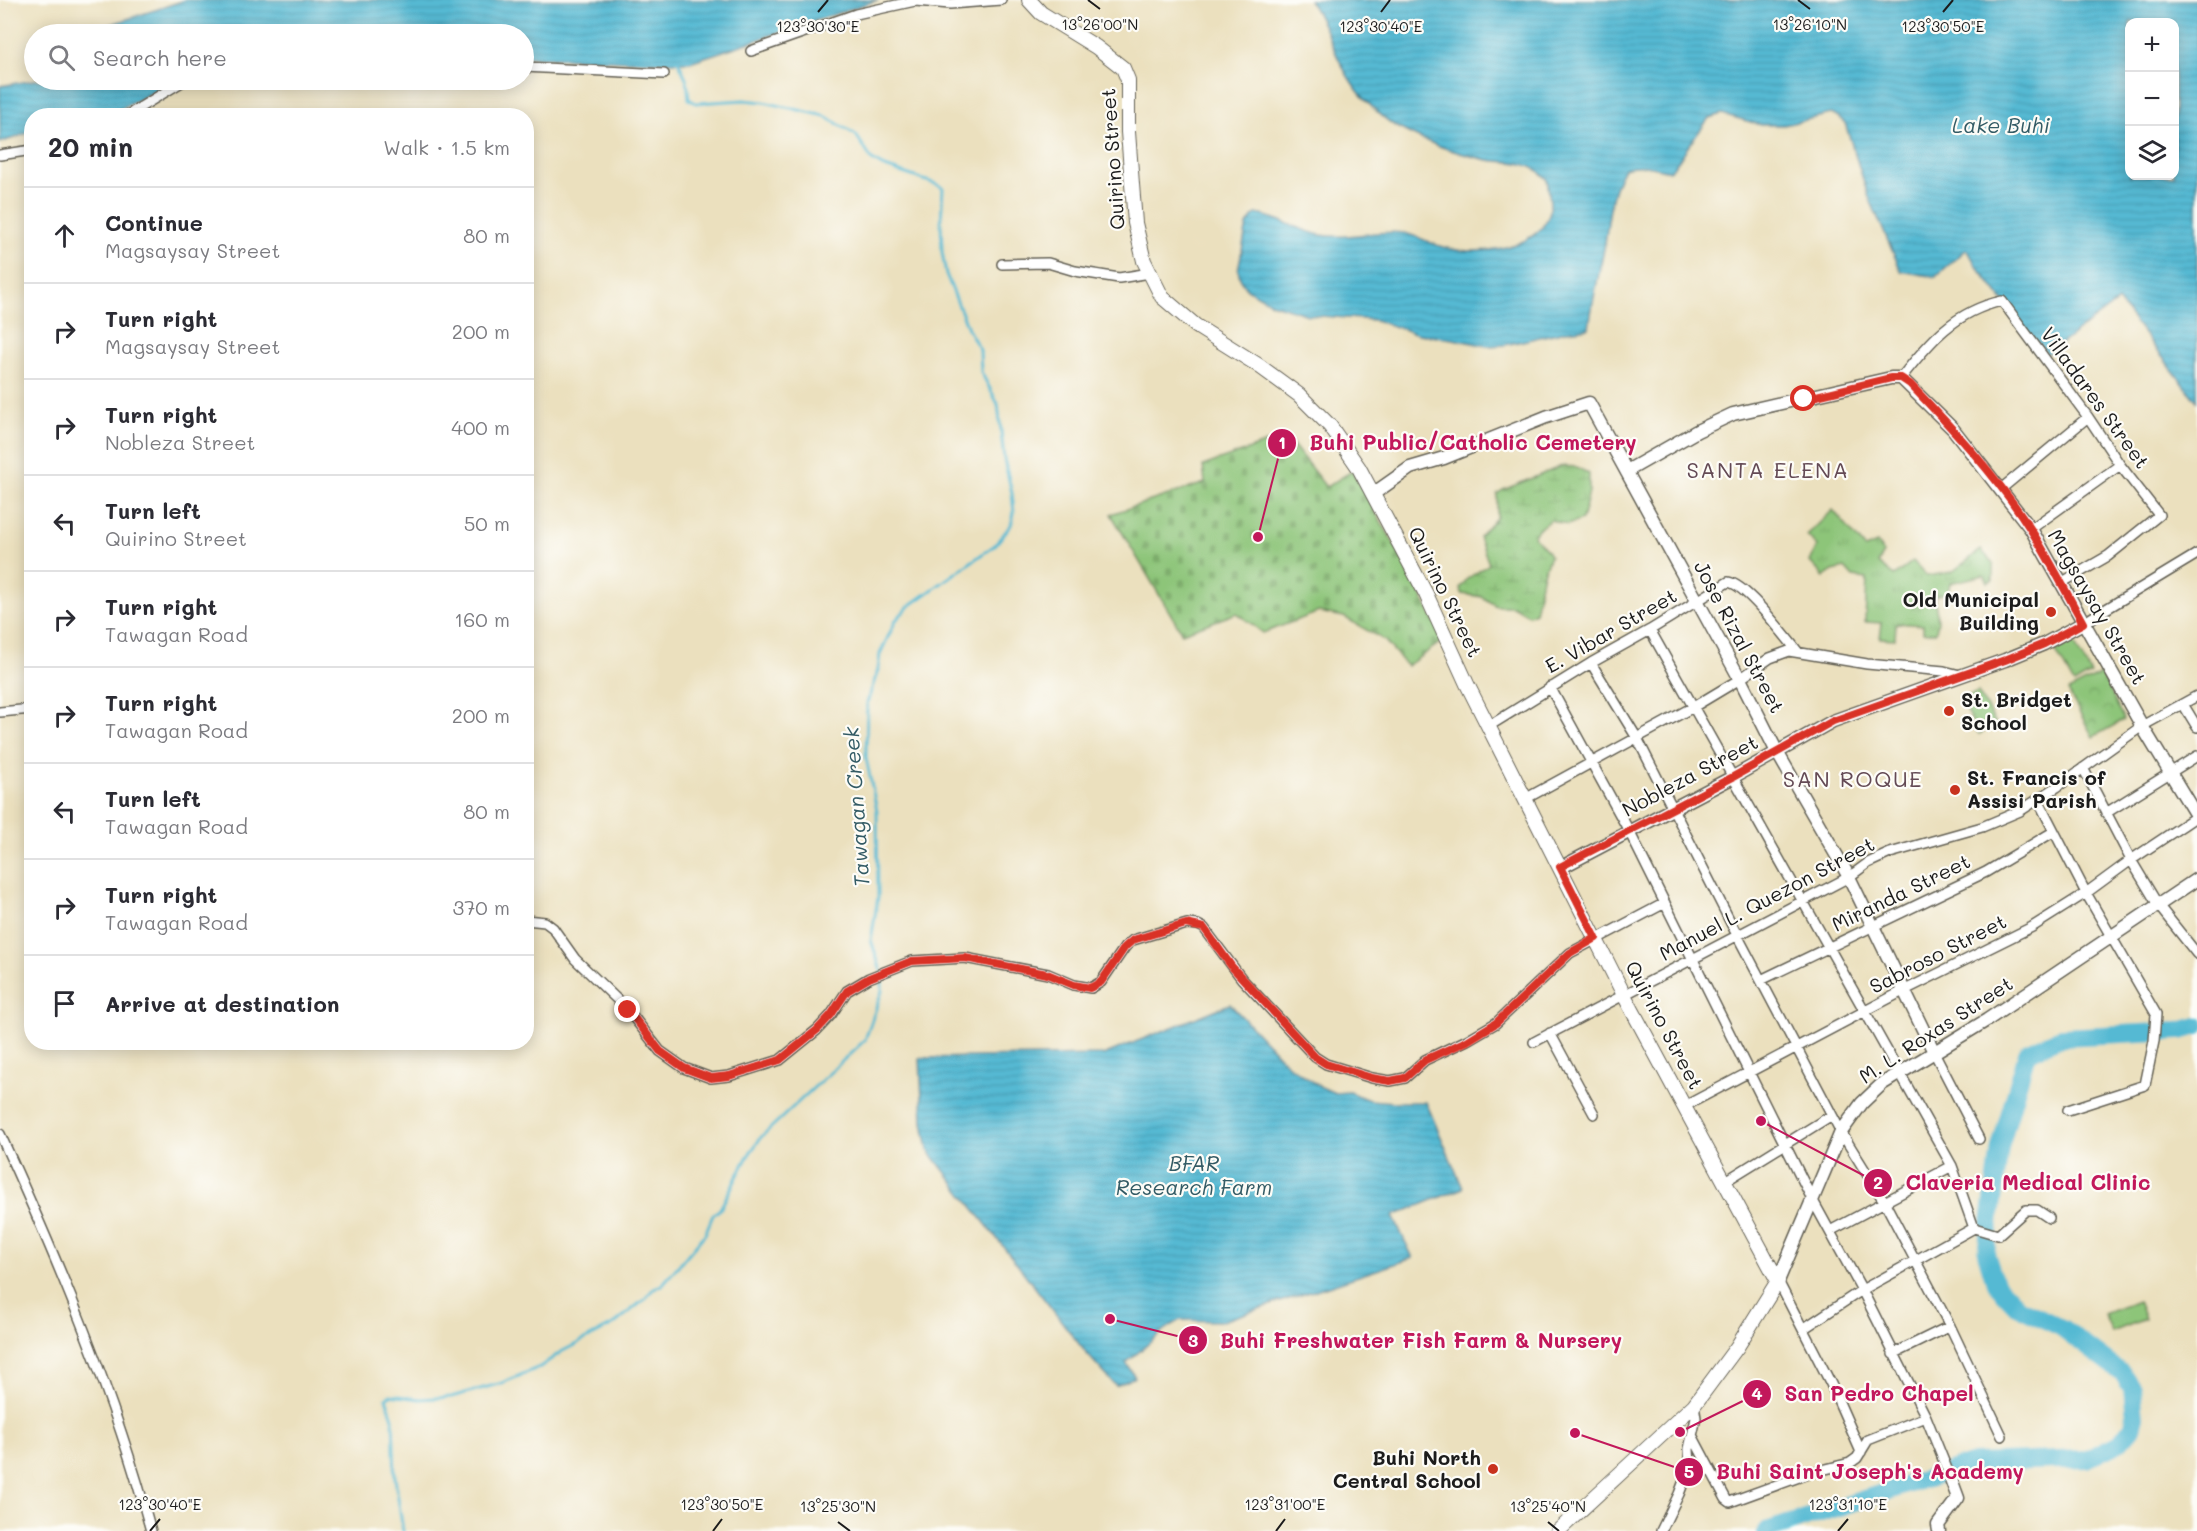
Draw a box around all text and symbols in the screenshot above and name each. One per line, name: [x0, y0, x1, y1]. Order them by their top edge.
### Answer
text: 13°26'00"N: [1062, 14, 1138, 34]
text: 13°26'10"N: [1773, 14, 1847, 34]
text: 123°30'30"E: [777, 16, 860, 36]
text: 123°30'40"E: [1340, 16, 1423, 36]
text: 123°30'50"E: [1902, 16, 1985, 36]
map controls: [2125, 18, 2179, 180]
button: +: [2125, 18, 2179, 72]
search box: [24, 24, 534, 90]
icon: search: [45, 41, 78, 74]
text: Search here: [93, 43, 227, 72]
button: −: [2125, 72, 2179, 126]
street label: Quirino Street: [1094, 87, 1130, 231]
water label: Lake Buhi: [1952, 111, 2050, 138]
button: layers: [2125, 126, 2179, 180]
text: 20 min: [48, 130, 133, 164]
text: Walk · 1.5 km: [383, 134, 510, 160]
text: Continue: [105, 208, 203, 237]
icon: ahead: [48, 219, 81, 252]
text: 80 m: [463, 222, 510, 248]
text: Magsaysay Street: [105, 237, 280, 263]
text: Turn right: [105, 304, 217, 333]
icon: right: [48, 315, 81, 348]
text: 200 m: [452, 318, 510, 344]
street label: Villadares Street: [2036, 321, 2156, 473]
text: Magsaysay Street: [105, 333, 280, 359]
route start: [1790, 385, 1816, 411]
text: Turn right: [105, 400, 217, 429]
icon: right: [48, 411, 81, 444]
text: 400 m: [451, 414, 510, 440]
callout: Buhi Public/Catholic Cemetery: [1267, 423, 1648, 462]
text: Buhi Public/Catholic Cemetery: [1309, 428, 1637, 456]
text: Nobleza Street: [105, 429, 255, 455]
text: 1: [1278, 430, 1286, 454]
district label: SANTA ELENA: [1686, 455, 1850, 484]
text: Turn left: [105, 496, 201, 525]
icon: left: [48, 507, 81, 540]
text: 50 m: [464, 510, 510, 536]
street label: Quirino Street: [1403, 522, 1489, 661]
street label: Magsaysay Street: [2043, 524, 2153, 689]
text: Quirino Street: [105, 525, 247, 551]
street label: Jose Rizal Street: [1689, 556, 1791, 717]
street label: E. Vibar Street: [1540, 582, 1681, 678]
place label: Old Municipal Building: [1903, 586, 2039, 635]
text: Turn right: [105, 592, 217, 621]
icon: right: [48, 603, 81, 636]
marker: Old Municipal Building: [2044, 605, 2058, 619]
text: 160 m: [454, 606, 510, 632]
text: Tawagan Road: [105, 621, 248, 647]
place label: St. Bridget School: [1961, 686, 2072, 735]
text: Turn right: [105, 688, 217, 717]
icon: right: [48, 699, 81, 732]
text: 200 m: [452, 702, 510, 728]
marker: St. Bridget School: [1942, 704, 1956, 718]
text: Tawagan Road: [105, 717, 248, 743]
water label: Tawagan Creek: [836, 725, 875, 888]
street label: Nobleza Street: [1617, 728, 1762, 822]
district label: SAN ROQUE: [1783, 764, 1923, 793]
place label: St. Francis of Assisi Parish: [1967, 764, 2106, 813]
marker: St. Francis of Assisi Parish: [1948, 783, 1962, 797]
text: Turn left: [105, 784, 201, 813]
icon: left: [48, 795, 81, 828]
text: 80 m: [463, 798, 510, 824]
text: Tawagan Road: [105, 813, 248, 839]
street label: Manuel L. Quezon Street: [1654, 830, 1879, 966]
street label: Miranda Street: [1827, 847, 1974, 937]
text: Turn right: [105, 880, 217, 909]
icon: right: [48, 891, 81, 924]
text: 370 m: [452, 894, 510, 920]
street label: Sabroso Street: [1865, 907, 2010, 999]
text: Tawagan Road: [105, 909, 248, 935]
street label: Quirino Street: [1620, 956, 1710, 1093]
street label: M. L. Roxas Street: [1854, 970, 2017, 1089]
icon: arrive: [48, 987, 81, 1020]
text: Arrive at destination: [105, 989, 340, 1018]
route end: [614, 996, 640, 1022]
water label: BFAR Research Farm: [1116, 1149, 1272, 1200]
callout: Claveria Medical Clinic: [1863, 1163, 2162, 1202]
text: Claveria Medical Clinic: [1905, 1168, 2151, 1195]
text: 2: [1873, 1170, 1883, 1194]
callout: Buhi Freshwater Fish Farm & Nursery: [1178, 1321, 1634, 1360]
text: Buhi Freshwater Fish Farm & Nursery: [1220, 1326, 1622, 1354]
text: 3: [1188, 1328, 1199, 1352]
callout: San Pedro Chapel: [1742, 1375, 1985, 1414]
text: San Pedro Chapel: [1784, 1379, 1974, 1406]
text: 4: [1751, 1381, 1763, 1405]
place label: Buhi North Central School: [1333, 1444, 1481, 1493]
callout: Buhi Saint Joseph's Academy: [1674, 1452, 2036, 1491]
text: Buhi Saint Joseph's Academy: [1716, 1457, 2024, 1485]
text: 5: [1684, 1459, 1694, 1483]
marker: Buhi North Central School: [1486, 1462, 1500, 1476]
text: 123°30'40"E: [119, 1494, 202, 1514]
text: 123°30'50"E: [681, 1494, 764, 1514]
text: 123°31'00"E: [1245, 1494, 1326, 1514]
text: 123°31'10"E: [1809, 1494, 1888, 1514]
text: 13°25'30"N: [800, 1496, 876, 1516]
text: 13°25'40"N: [1510, 1496, 1586, 1516]

